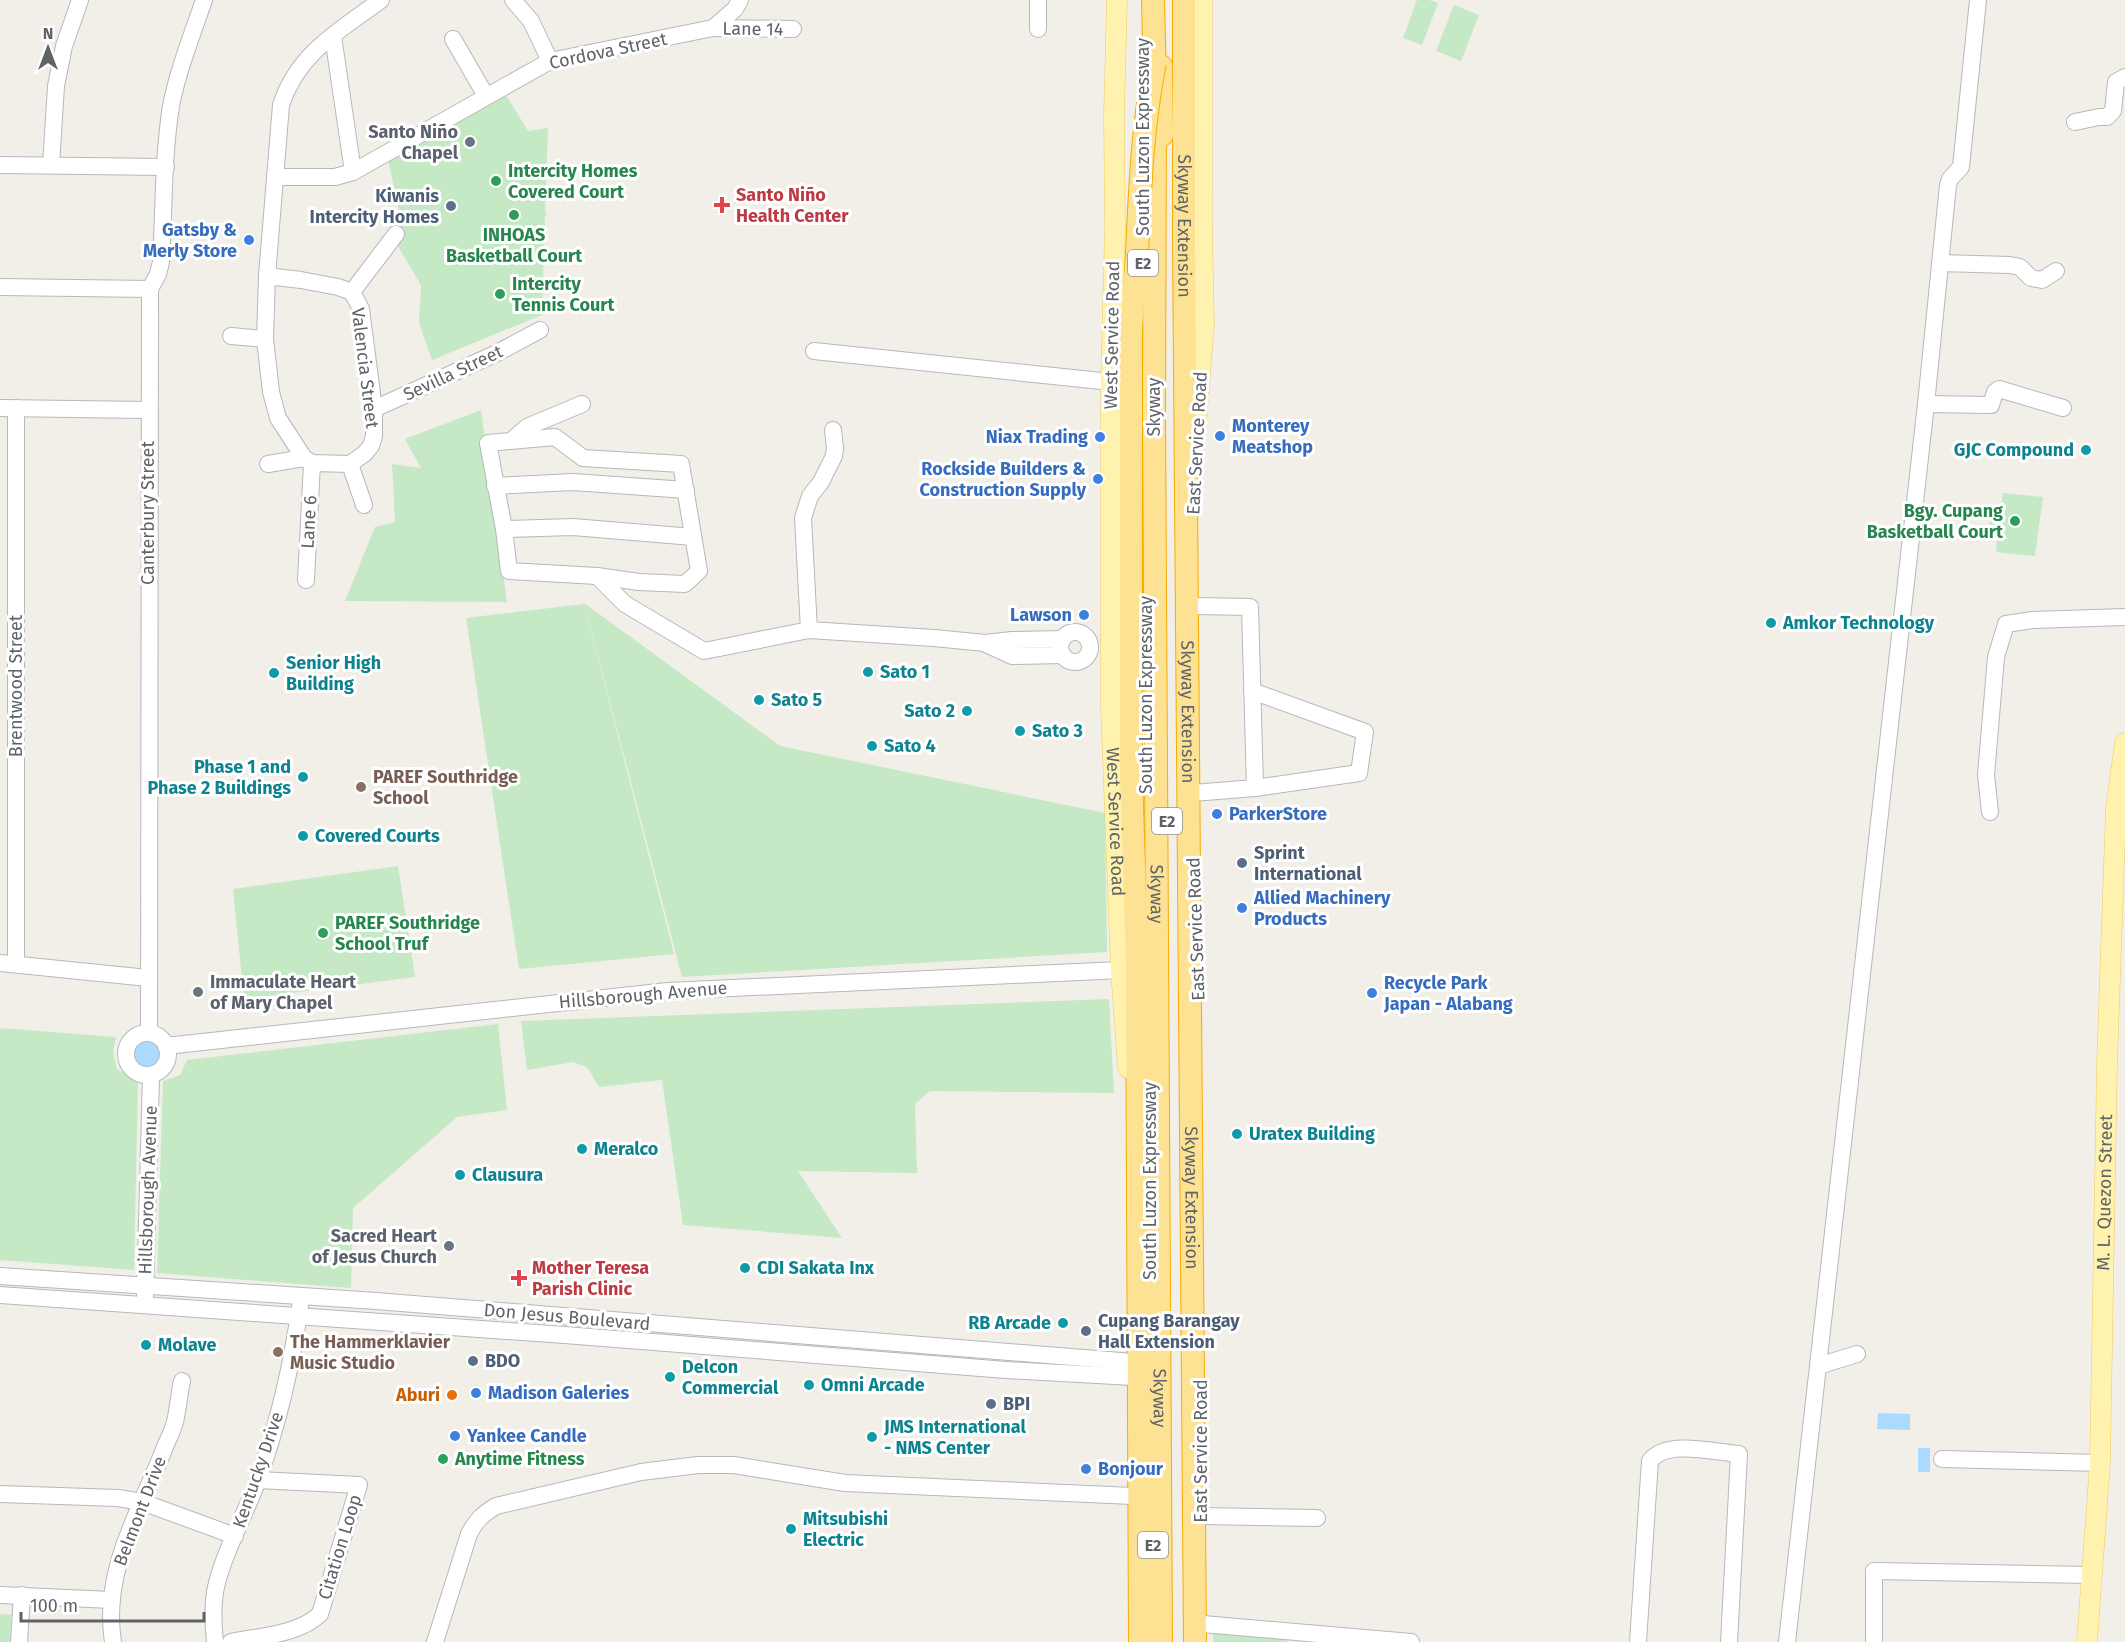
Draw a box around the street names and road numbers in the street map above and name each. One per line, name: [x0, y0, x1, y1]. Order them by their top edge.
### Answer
street label: Lane 14: [722, 17, 784, 41]
street label: Cordova Street: [547, 28, 669, 74]
street label: South Luzon Expressway: [1132, 38, 1154, 236]
street label: Skyway Extension: [1173, 154, 1195, 298]
road number: E2: [1128, 250, 1158, 276]
street label: West Service Road: [1100, 260, 1124, 410]
street label: Valencia Street: [347, 306, 383, 430]
street label: Sevilla Street: [400, 340, 507, 406]
street label: East Service Road: [1182, 371, 1212, 515]
street label: Skyway: [1143, 377, 1165, 436]
street label: Canterbury Street: [137, 441, 159, 585]
street label: Lane 6: [297, 495, 321, 549]
street label: South Luzon Expressway: [1135, 596, 1157, 794]
street label: Brentwood Street: [5, 614, 27, 757]
street label: Skyway Extension: [1176, 640, 1199, 784]
street label: West Service Road: [1102, 747, 1129, 897]
road number: E2: [1152, 808, 1182, 834]
street label: East Service Road: [1183, 857, 1209, 1001]
street label: Skyway: [1146, 864, 1168, 924]
street label: Hillsborough Avenue: [558, 977, 728, 1013]
street label: South Luzon Expressway: [1139, 1082, 1161, 1280]
street label: Hillsborough Avenue: [134, 1105, 162, 1275]
street label: M. L. Quezon Street: [2092, 1114, 2117, 1271]
street label: Skyway Extension: [1180, 1126, 1203, 1270]
street label: Don Jesus Boulevard: [483, 1299, 651, 1335]
street label: Skyway: [1148, 1368, 1171, 1428]
street label: East Service Road: [1190, 1379, 1212, 1523]
street label: Kentucky Drive: [228, 1409, 288, 1531]
street label: Belmont Drive: [109, 1453, 171, 1569]
street label: Citation Loop: [314, 1492, 366, 1602]
road number: E2: [1138, 1532, 1168, 1558]

